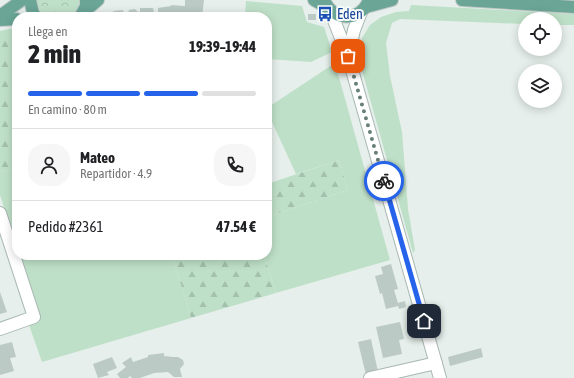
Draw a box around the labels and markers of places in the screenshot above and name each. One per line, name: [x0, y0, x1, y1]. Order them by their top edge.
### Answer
bus stop icon: Eden: [316, 5, 334, 23]
place label: Eden: [337, 6, 363, 22]
pin: [331, 39, 365, 73]
pin: [407, 304, 441, 338]

